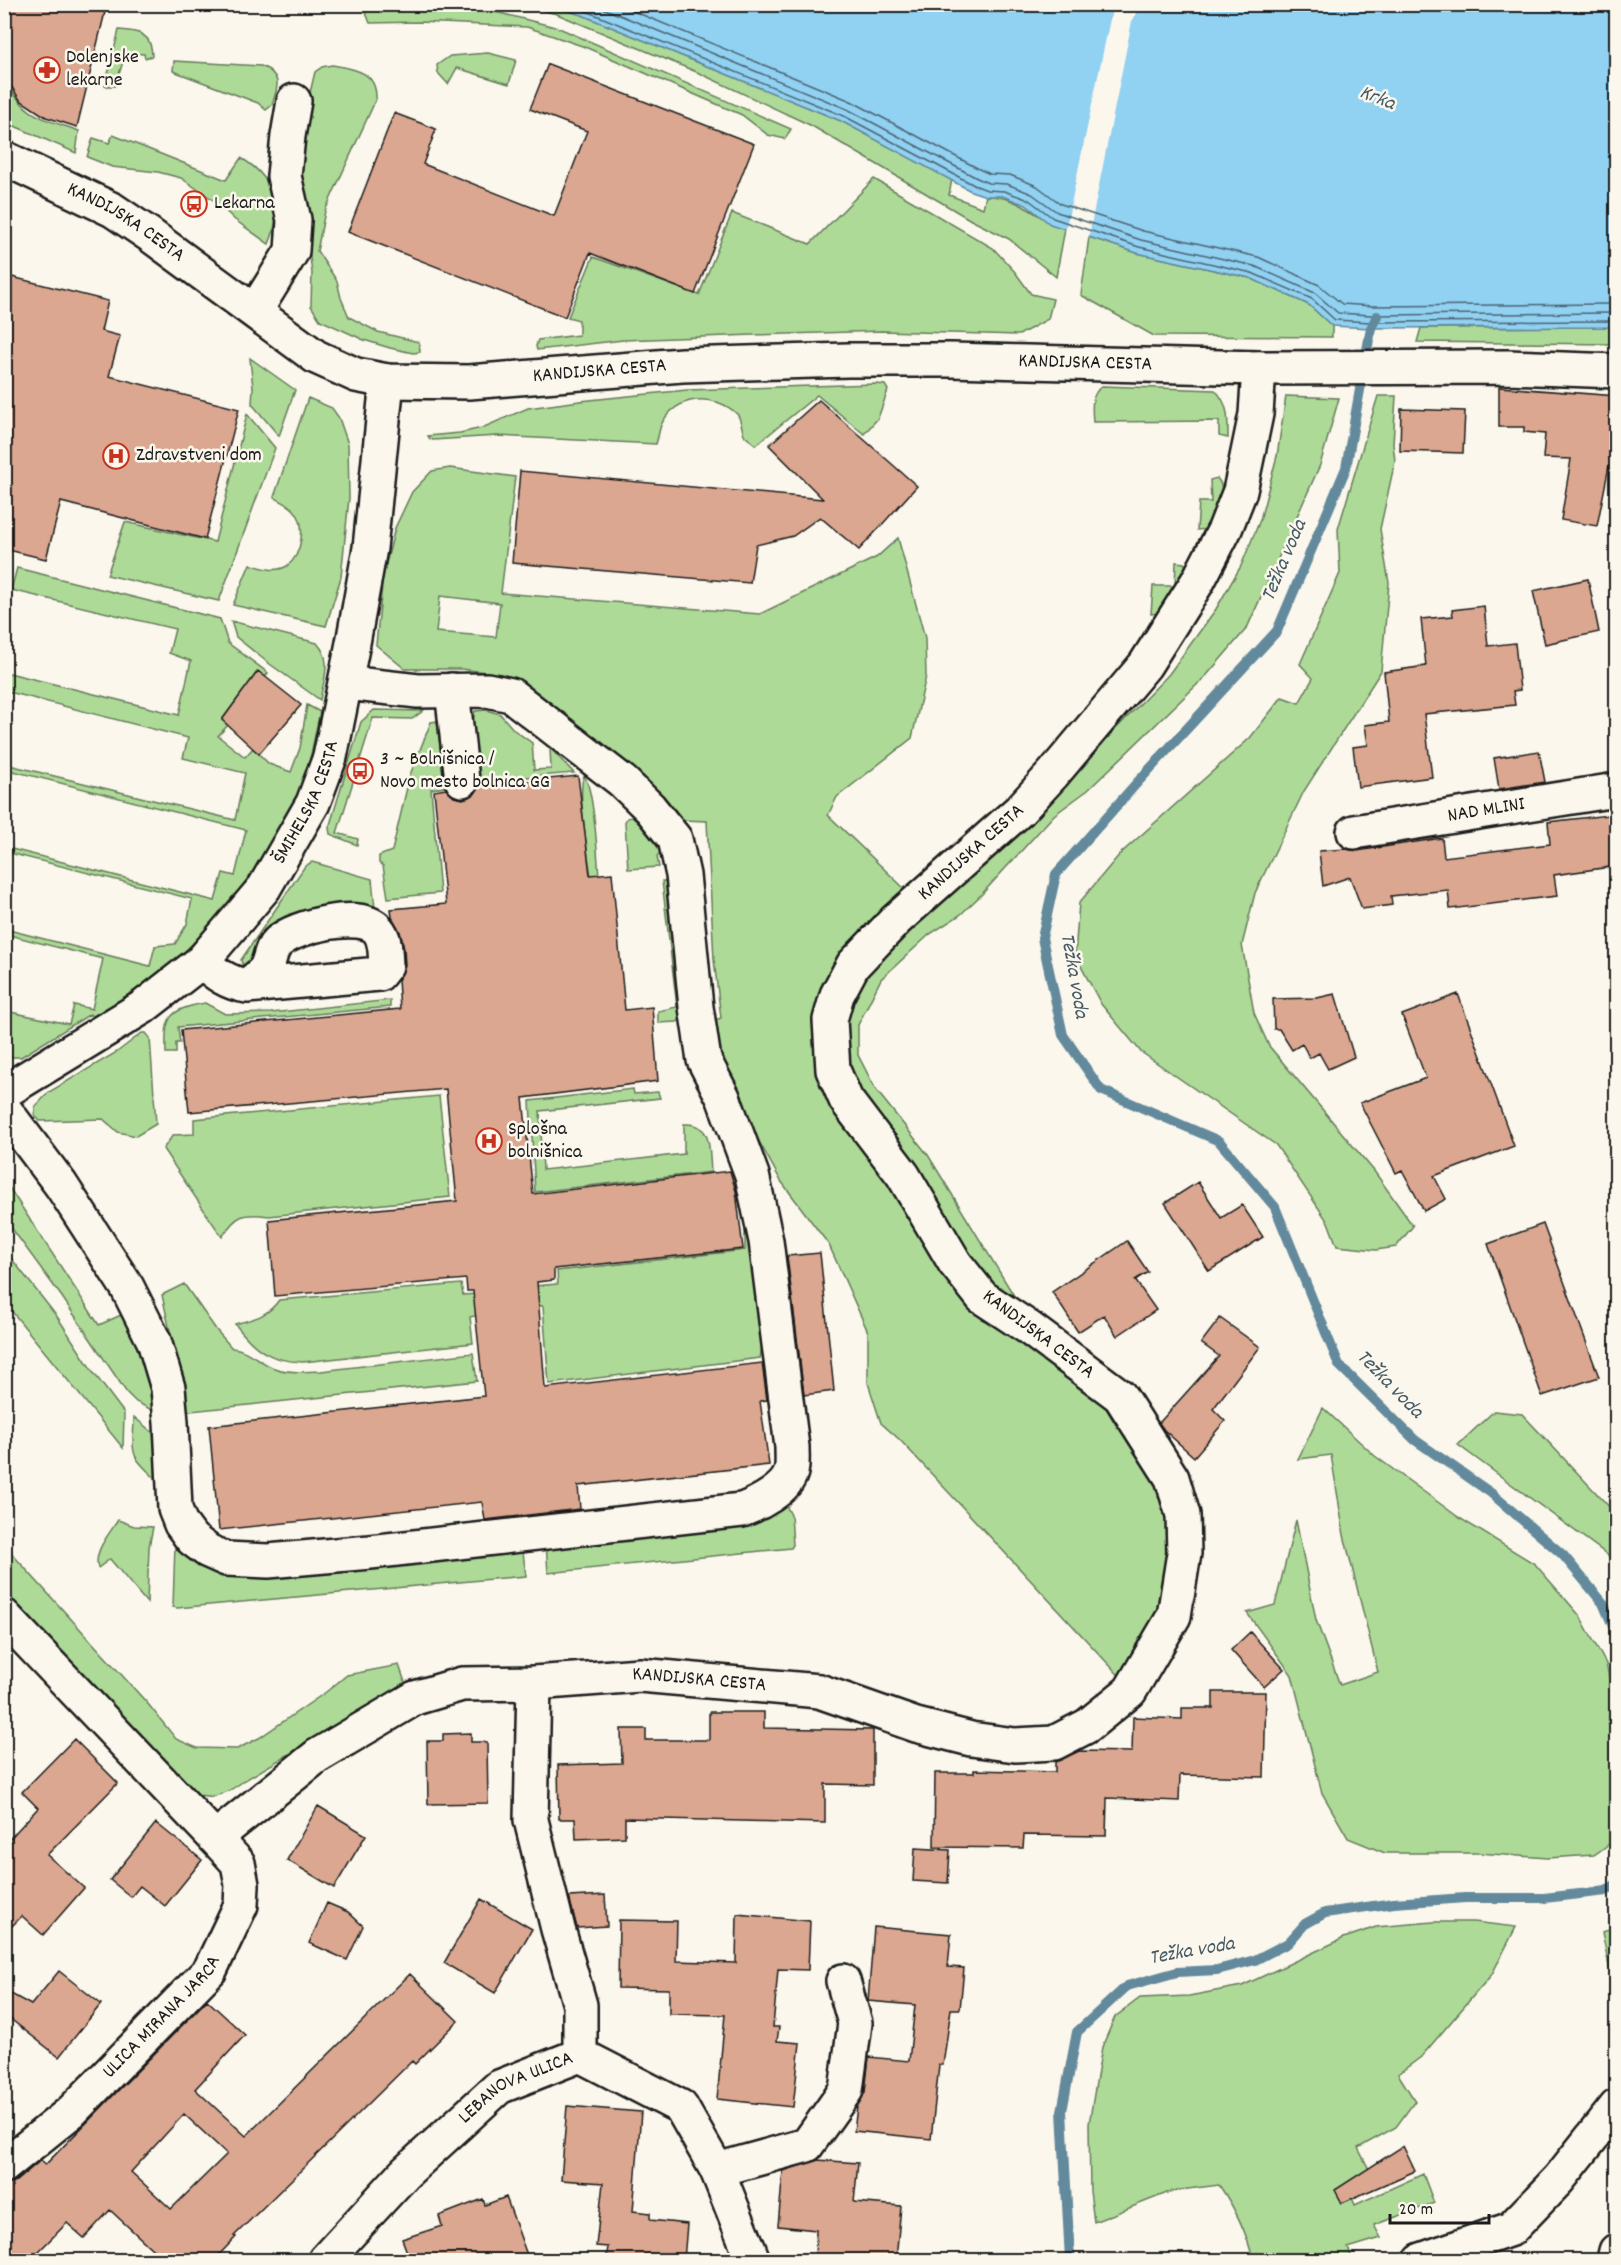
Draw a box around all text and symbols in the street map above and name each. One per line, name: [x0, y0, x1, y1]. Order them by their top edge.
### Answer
place label: Dolenjske lekarne: [66, 44, 139, 95]
pharmacy icon: Dolenjske lekarne: [32, 55, 62, 85]
water label: Krka: [1355, 78, 1400, 120]
street label: KANDIJSKA CESTA: [62, 176, 190, 270]
bus stop icon: Lekarna: [179, 189, 209, 219]
place label: Lekarna: [214, 190, 275, 218]
street label: KANDIJSKA CESTA: [1018, 348, 1153, 379]
street label: KANDIJSKA CESTA: [532, 352, 668, 391]
hospital icon: Zdravstveni dom: [101, 441, 131, 471]
place label: Zdravstveni dom: [136, 442, 262, 470]
water label: Težka voda: [1254, 515, 1316, 606]
street label: ŠMIHELSKA CESTA: [267, 738, 347, 869]
place label: 3 ~ Bolnišnica / Novo mesto bolnica GG: [380, 746, 550, 797]
bus stop icon: 3 ~ Bolnišnica / Novo mesto bolnica GG: [345, 756, 375, 786]
street label: NAD MLINI: [1446, 791, 1527, 831]
street label: KANDIJSKA CESTA: [912, 798, 1031, 908]
water label: Težka voda: [1051, 931, 1095, 1022]
place label: Splošna bolnišnica: [508, 1116, 583, 1167]
hospital icon: Splošna bolnišnica: [474, 1126, 504, 1156]
street label: KANDIJSKA CESTA: [976, 1283, 1100, 1387]
water label: Težka voda: [1348, 1344, 1430, 1427]
street label: KANDIJSKA CESTA: [631, 1661, 768, 1700]
water label: Težka voda: [1147, 1930, 1238, 1974]
street label: ULICA MIRANA JARCA: [97, 1951, 229, 2085]
street label: LEBANOVA ULICA: [453, 2045, 578, 2131]
scale bar: [1390, 2187, 1489, 2225]
text: 20 m: [1399, 2198, 1433, 2223]

